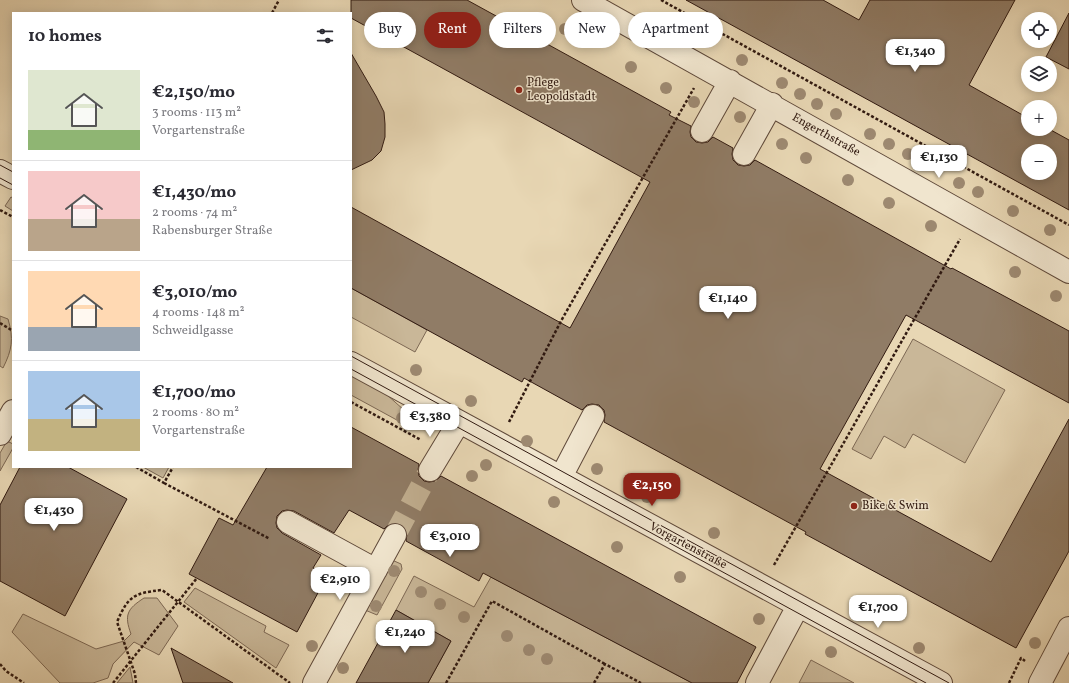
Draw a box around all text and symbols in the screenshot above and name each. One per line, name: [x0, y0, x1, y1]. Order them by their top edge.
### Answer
chip: Buy: [364, 12, 416, 48]
chip: Rent: [424, 12, 481, 48]
chip: Filters: [489, 12, 556, 48]
chip: New: [564, 12, 620, 48]
chip: Apartment: [628, 12, 723, 48]
map controls: [1021, 12, 1057, 180]
button: locate: [1021, 12, 1057, 48]
text: 10 homes: [28, 25, 102, 48]
icon: filters: [314, 25, 336, 47]
pin: €1,340: [882, 39, 948, 73]
text: €1,340: [895, 43, 935, 61]
button: layers: [1021, 56, 1057, 92]
place label: Pflege Leopoldstadt: [527, 75, 596, 105]
text: €2,150/mo: [152, 81, 235, 104]
marker: Pflege Leopoldstadt: [514, 85, 524, 95]
icon: home: [60, 86, 108, 134]
button: +: [1021, 100, 1057, 136]
text: 3 rooms · 113 m²: [152, 104, 241, 122]
street label: Engerthstraße: [789, 110, 863, 161]
text: Vorgartenstraße: [152, 122, 245, 140]
button: −: [1021, 144, 1057, 180]
pin: €1,130: [906, 145, 972, 179]
text: €1,130: [920, 149, 958, 167]
text: €1,430/mo: [152, 181, 236, 204]
icon: home: [60, 187, 108, 235]
text: 2 rooms · 74 m²: [152, 204, 237, 222]
text: Rabensburger Straße: [152, 222, 272, 240]
text: €3,010/mo: [152, 281, 237, 304]
pin: €1,140: [695, 286, 761, 320]
icon: home: [60, 287, 108, 335]
text: €1,140: [708, 290, 748, 308]
text: 4 rooms · 148 m²: [152, 304, 245, 322]
text: Schweidlgasse: [152, 322, 234, 340]
text: €1,700/mo: [152, 381, 236, 404]
icon: home: [60, 387, 108, 435]
text: 2 rooms · 80 m²: [152, 404, 239, 422]
pin: €3,380: [397, 404, 463, 438]
text: €3,380: [409, 408, 451, 426]
text: Vorgartenstraße: [152, 422, 245, 440]
pin: €2,150: [619, 473, 685, 507]
text: €2,150: [632, 477, 672, 495]
pin: €1,430: [21, 498, 87, 532]
place label: Bike & Swim: [862, 498, 929, 514]
marker: Bike & Swim: [849, 501, 859, 511]
text: €1,430: [34, 502, 74, 520]
street label: Vorgartenstraße: [646, 519, 730, 573]
pin: €3,010: [417, 524, 483, 558]
text: €3,010: [429, 528, 471, 546]
pin: €2,910: [307, 567, 373, 601]
text: €2,910: [320, 571, 360, 589]
pin: €1,700: [845, 595, 911, 629]
text: €1,700: [858, 599, 898, 617]
pin: €1,240: [372, 620, 438, 654]
text: €1,240: [385, 624, 425, 642]

